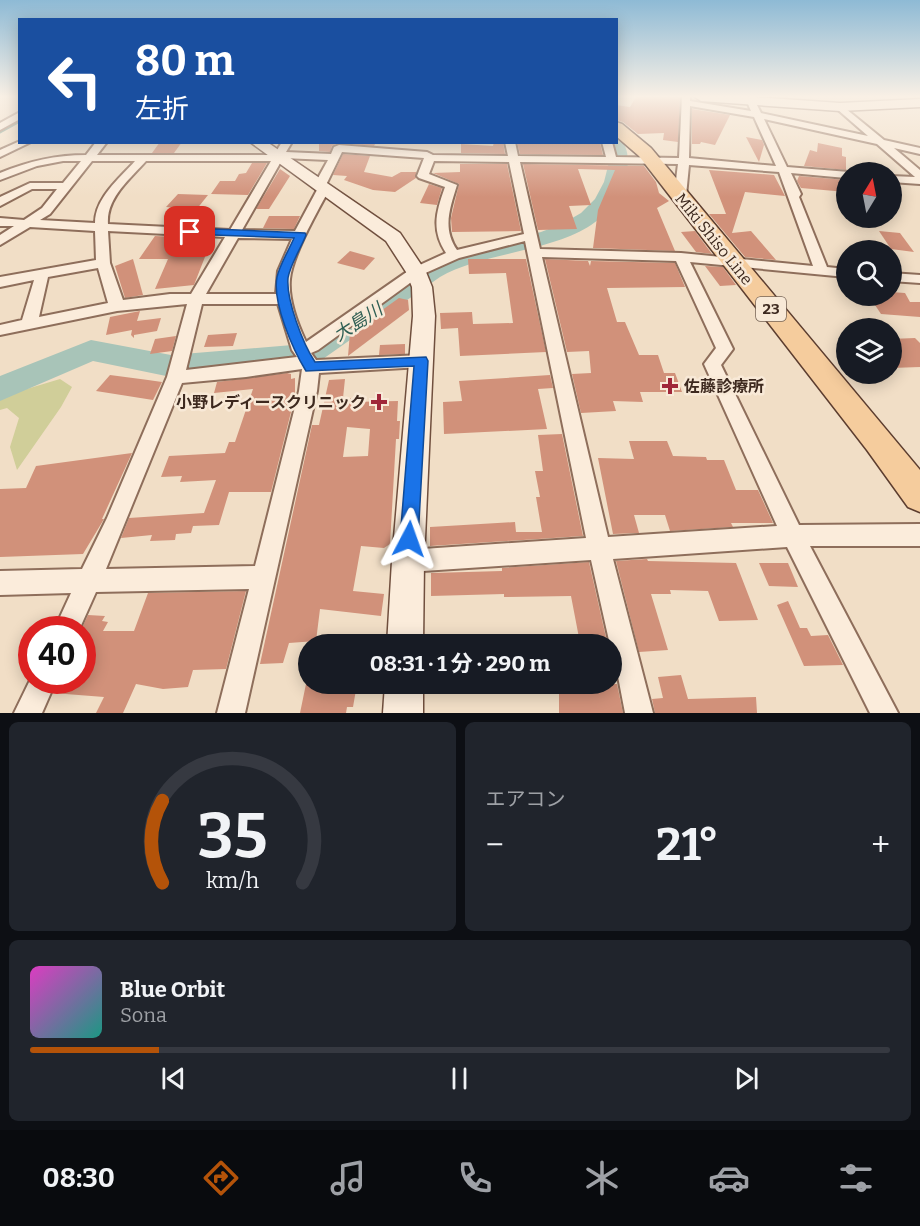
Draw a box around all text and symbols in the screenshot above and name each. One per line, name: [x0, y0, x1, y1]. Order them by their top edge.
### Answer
text: 80 m: [135, 36, 235, 86]
icon: left: [36, 42, 114, 120]
text: 左折: [135, 93, 189, 125]
north arrow: [836, 162, 902, 228]
map controls: [836, 162, 902, 384]
street label: Miki Shiso Line: [671, 189, 757, 289]
pin: [164, 206, 215, 257]
icon: arrive: [173, 215, 206, 248]
button: search: [836, 240, 902, 306]
water label: 大島川: [329, 297, 388, 346]
road number: 23: [756, 297, 786, 321]
button: layers: [836, 318, 902, 384]
marker: 佐藤診療所: [661, 377, 679, 395]
place label: 佐藤診療所: [683, 377, 764, 396]
place label: 小野レディースクリニック: [176, 393, 366, 412]
marker: 小野レディースクリニック: [370, 393, 388, 411]
position arrow: [377, 507, 441, 571]
speed limit sign: 40: [18, 616, 96, 694]
text: 08:31 · 1 分 · 290 m: [370, 650, 550, 677]
text: エアコン: [486, 787, 566, 811]
text: 35: [197, 799, 267, 874]
text: 21°: [656, 818, 719, 872]
text: −: [486, 825, 504, 865]
text: +: [871, 825, 890, 865]
text: km/h: [206, 869, 259, 895]
text: Blue Orbit: [120, 976, 225, 1003]
text: Sona: [120, 1003, 167, 1027]
icon: previous: [157, 1062, 190, 1095]
icon: pause: [443, 1062, 476, 1095]
icon: next: [730, 1062, 763, 1095]
icon: directions: [200, 1157, 242, 1199]
icon: music: [327, 1157, 369, 1199]
icon: phone: [454, 1157, 496, 1199]
icon: climate: [581, 1157, 623, 1199]
icon: car: [708, 1157, 750, 1199]
icon: filters: [835, 1157, 877, 1199]
text: 08:30: [43, 1162, 115, 1194]

